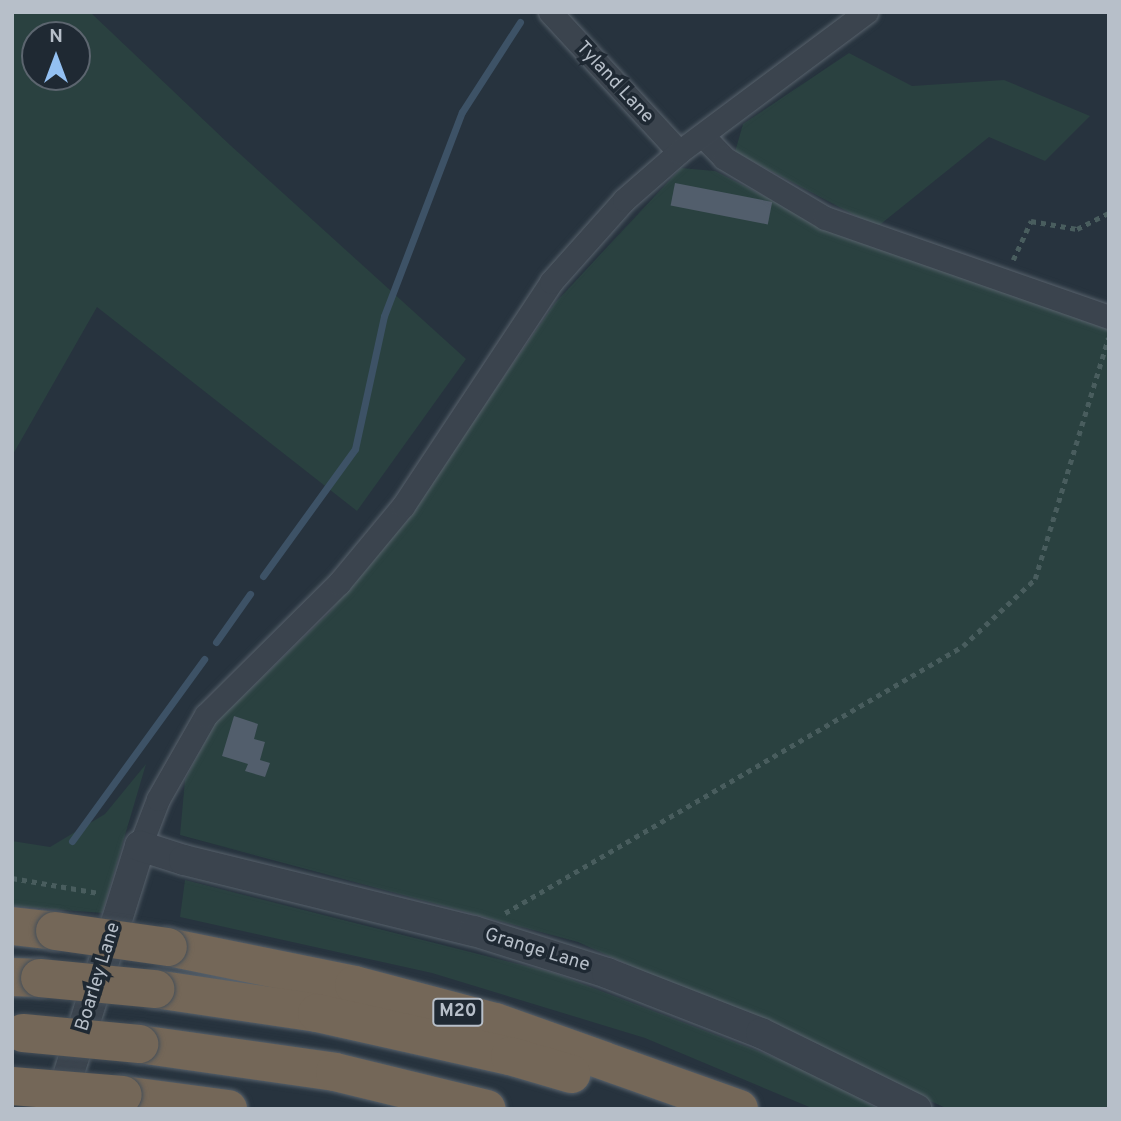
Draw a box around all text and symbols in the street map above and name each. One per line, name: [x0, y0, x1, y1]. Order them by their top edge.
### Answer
north arrow: [21, 21, 91, 91]
text: N: [49, 25, 63, 49]
street label: Tyland Lane: [570, 37, 658, 129]
street label: Boarley Lane: [72, 920, 126, 1034]
street label: Grange Lane: [482, 924, 592, 978]
road number: M20: [432, 998, 484, 1027]

